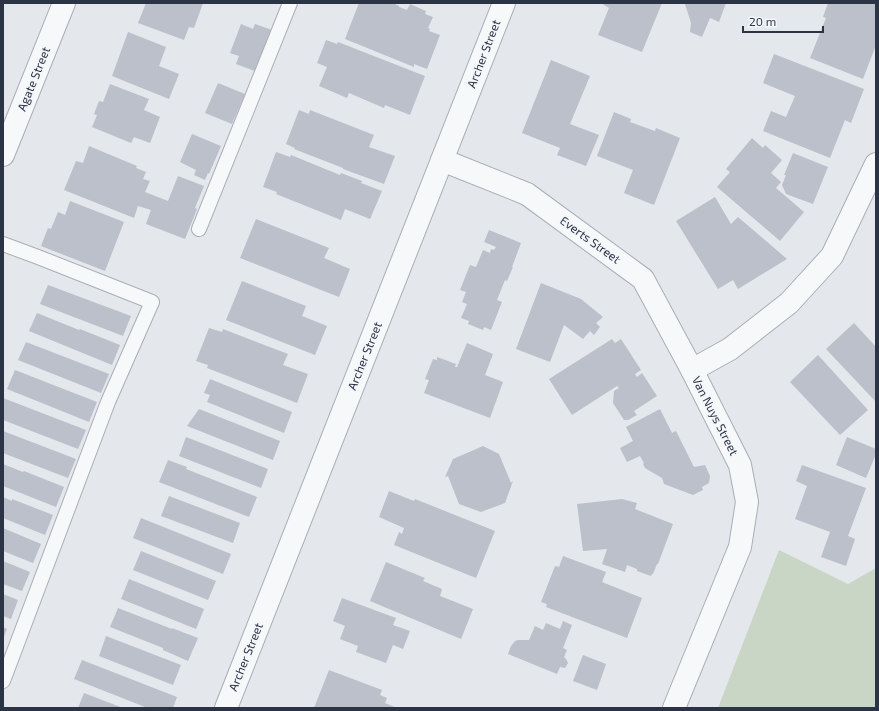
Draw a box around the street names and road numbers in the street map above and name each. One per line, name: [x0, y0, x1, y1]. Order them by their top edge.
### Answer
street label: Archer Street: [464, 17, 503, 90]
street label: Agate Street: [14, 44, 52, 113]
street label: Everts Street: [558, 213, 624, 266]
street label: Archer Street: [344, 319, 384, 392]
street label: Van Nuys Street: [690, 374, 742, 458]
street label: Archer Street: [225, 620, 265, 693]

